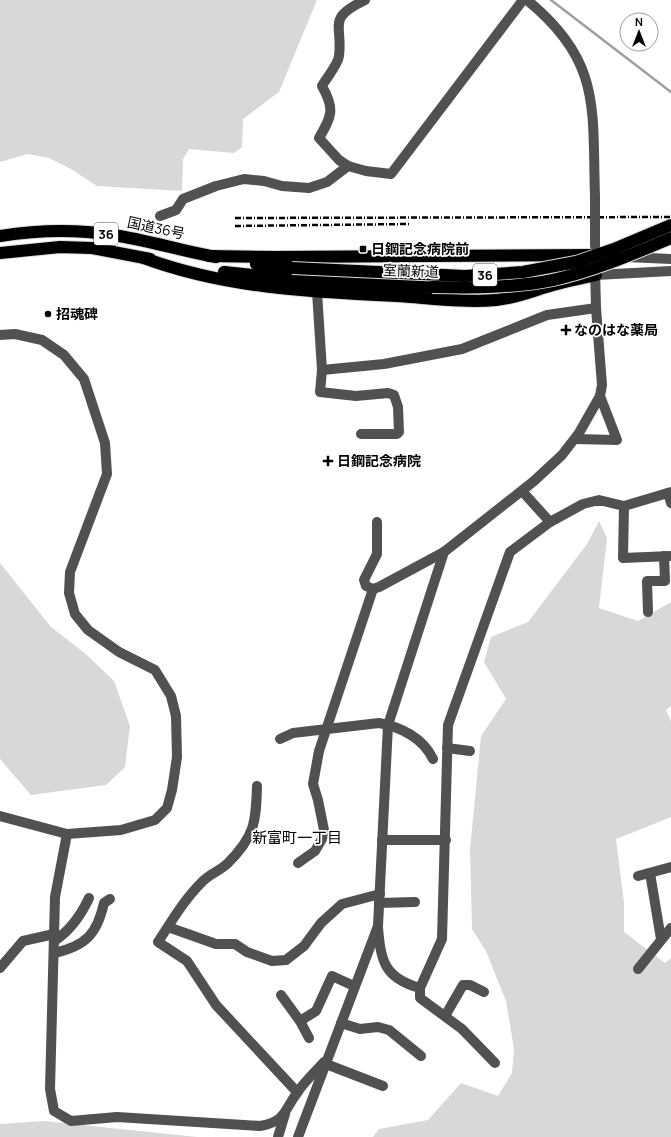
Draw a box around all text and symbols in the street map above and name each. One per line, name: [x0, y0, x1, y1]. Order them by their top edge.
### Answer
north arrow: [619, 12, 659, 52]
text: N: [635, 14, 643, 29]
street label: 国道36号: [126, 212, 187, 243]
road number: 36: [94, 223, 118, 245]
place label: 日鋼記念病院前: [371, 239, 469, 258]
marker: 日鋼記念病院前: [358, 244, 368, 254]
street label: 室蘭新道: [383, 260, 439, 281]
road number: 36: [473, 264, 497, 286]
place label: 招魂碑: [56, 304, 98, 323]
marker: 招魂碑: [43, 309, 53, 319]
place label: なのはな薬局: [574, 320, 658, 339]
marker: なのはな薬局: [561, 325, 571, 335]
place label: 日鋼記念病院: [337, 451, 421, 470]
marker: 日鋼記念病院: [322, 455, 334, 467]
district label: 新富町一丁目: [252, 827, 342, 848]

